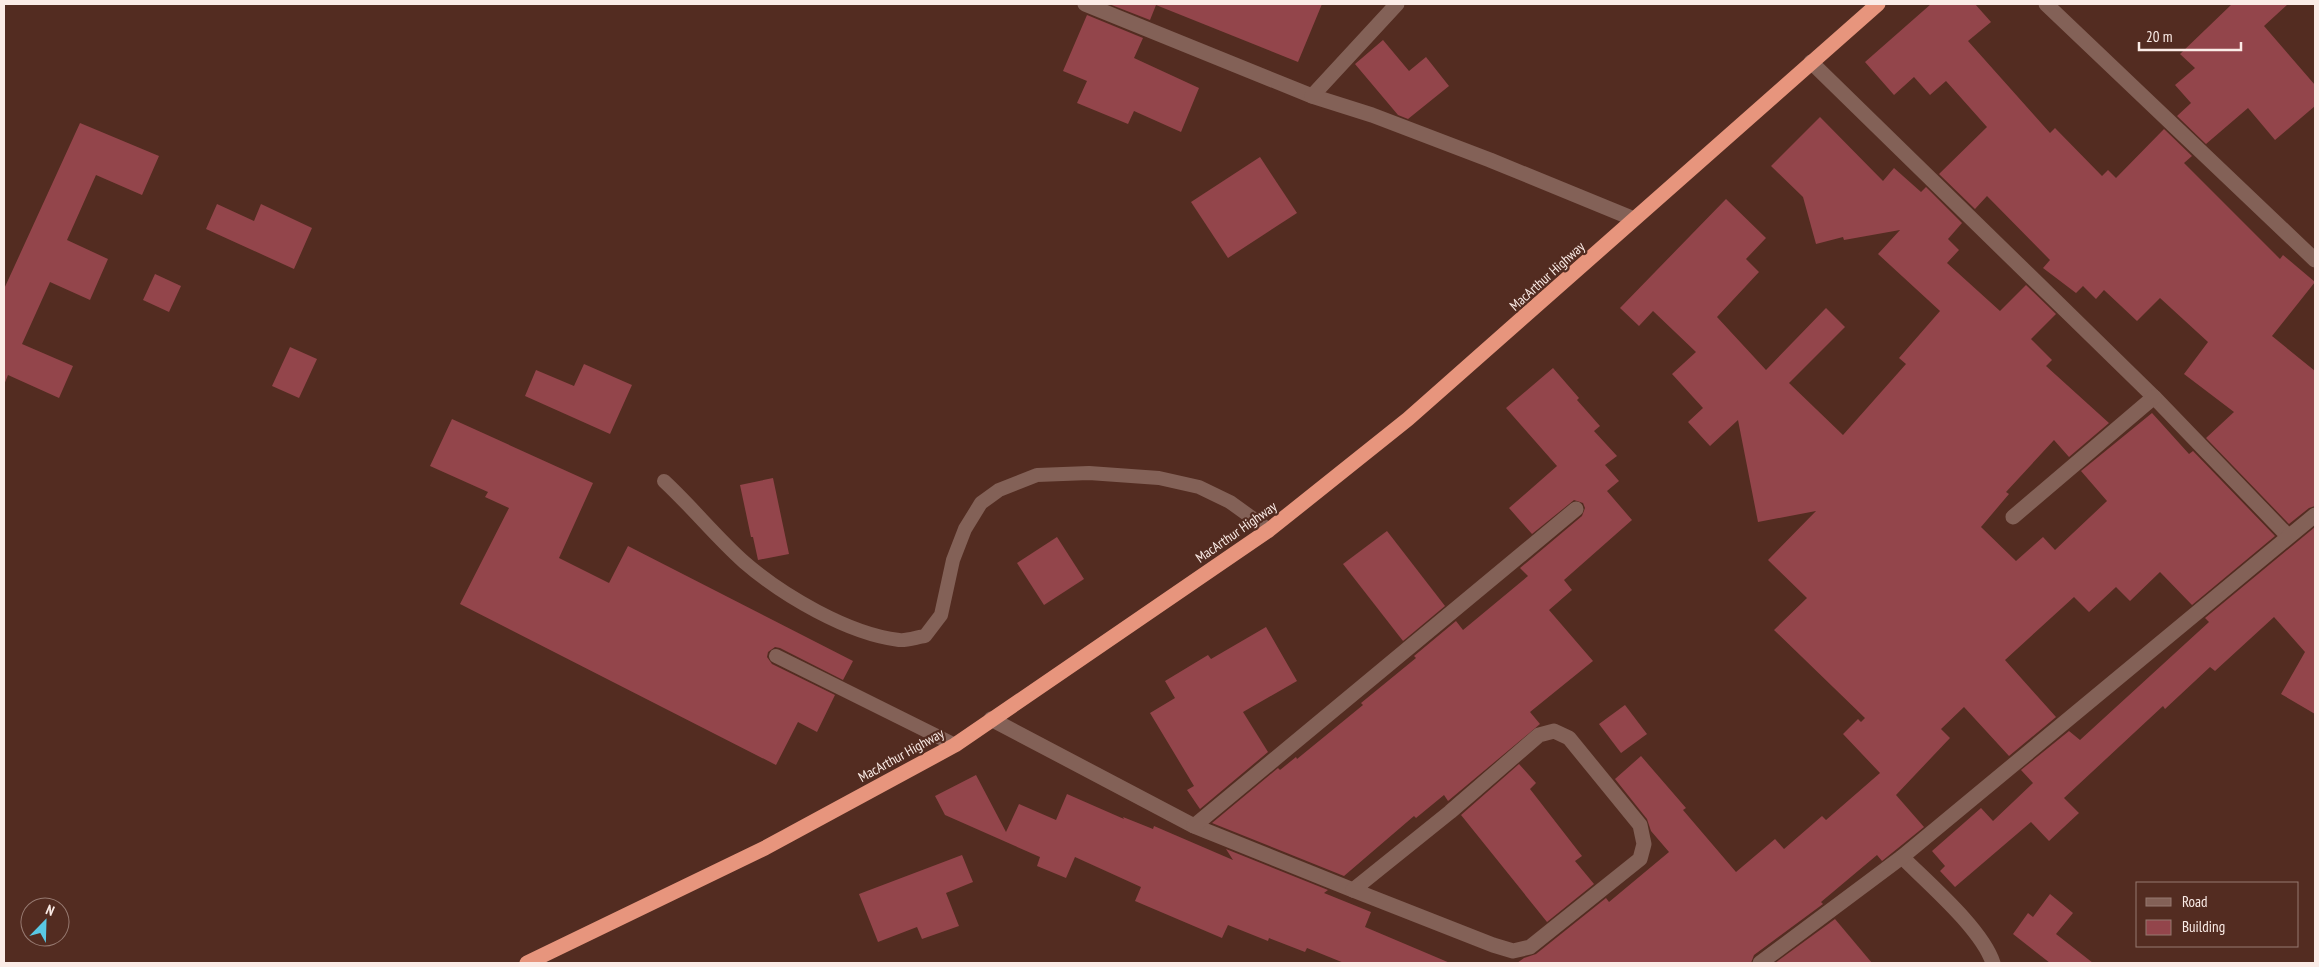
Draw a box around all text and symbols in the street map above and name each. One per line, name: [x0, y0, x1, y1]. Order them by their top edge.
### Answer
scale bar: [2139, 20, 2242, 52]
text: 20 m: [2146, 27, 2172, 46]
street label: MacArthur Highway: [1506, 237, 1589, 314]
street label: MacArthur Highway: [1192, 497, 1281, 567]
street label: MacArthur Highway: [855, 724, 948, 786]
legend: [2136, 882, 2299, 947]
text: Road: [2182, 892, 2208, 911]
north arrow: [20, 897, 70, 947]
text: N: [43, 900, 57, 920]
text: Building: [2182, 917, 2225, 936]

